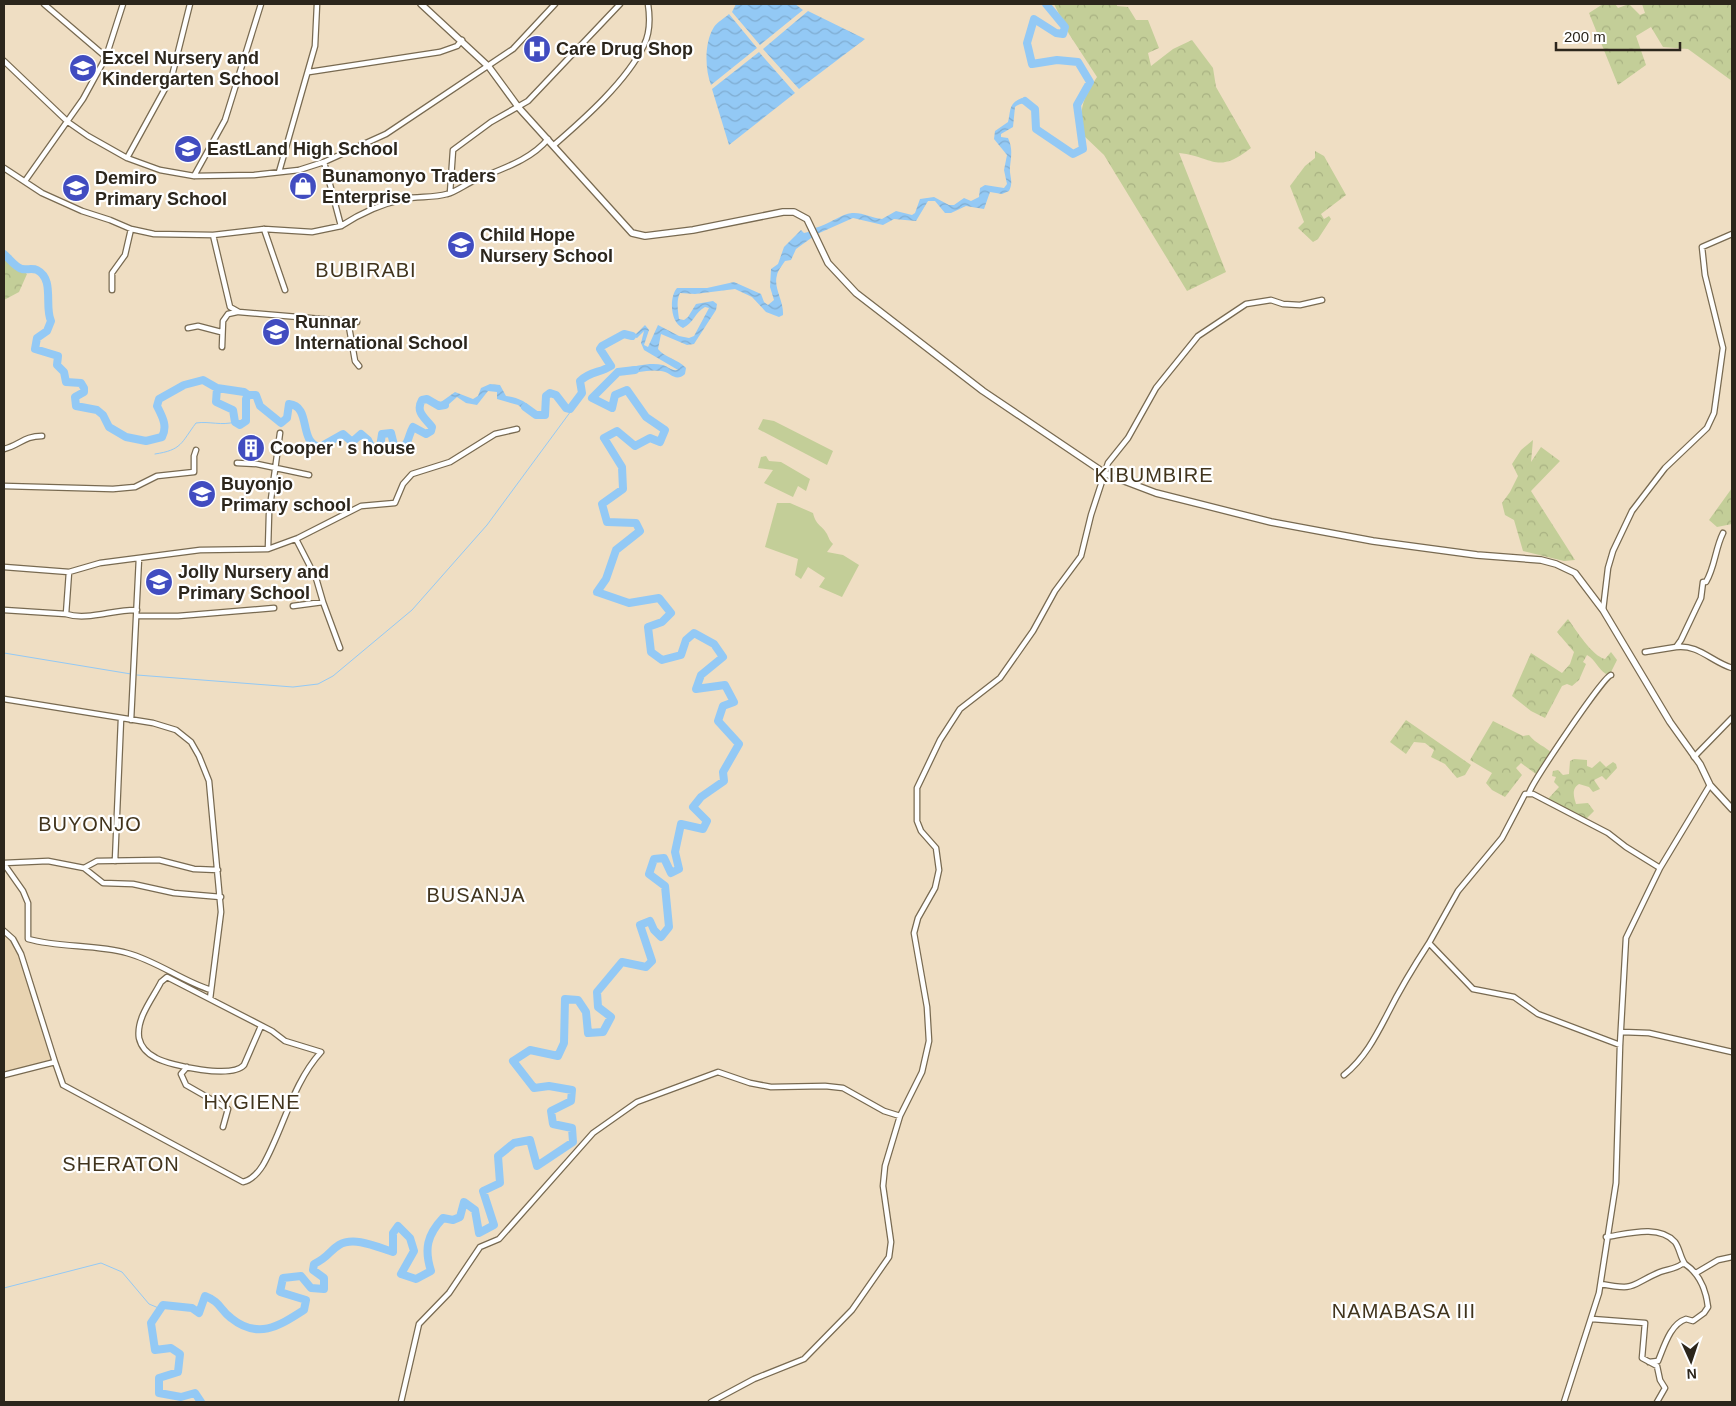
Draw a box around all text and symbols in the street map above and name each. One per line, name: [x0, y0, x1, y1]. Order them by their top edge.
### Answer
scale bar: [1556, 20, 1680, 52]
text: 200 m: [1564, 28, 1606, 45]
hospital icon: Care Drug Shop: [522, 34, 552, 64]
place label: Care Drug Shop: [556, 39, 693, 59]
place label: Excel Nursery and Kindergarten School: [102, 48, 279, 89]
school or university icon: Excel Nursery and Kindergarten School: [68, 53, 98, 83]
school or university icon: EastLand High School: [173, 134, 203, 164]
place label: EastLand High School: [207, 139, 398, 159]
place label: Bunamonyo Traders Enterprise: [322, 166, 496, 207]
place label: Demiro Primary School: [95, 168, 227, 209]
shop icon: Bunamonyo Traders Enterprise: [288, 171, 318, 201]
school or university icon: Demiro Primary School: [61, 173, 91, 203]
place label: Child Hope Nursery School: [480, 225, 613, 266]
school or university icon: Child Hope Nursery School: [446, 230, 476, 260]
district label: BUBIRABI: [315, 259, 417, 281]
place label: Runnar International School: [295, 312, 468, 353]
school or university icon: Runnar International School: [261, 317, 291, 347]
building icon: Cooper ' s house: [236, 433, 266, 463]
place label: Cooper ' s house: [270, 438, 415, 458]
district label: KIBUMBIRE: [1094, 464, 1214, 486]
place label: Buyonjo Primary school: [221, 474, 351, 515]
school or university icon: Buyonjo Primary school: [187, 479, 217, 509]
place label: Jolly Nursery and Primary School: [178, 562, 329, 603]
school or university icon: Jolly Nursery and Primary School: [144, 567, 174, 597]
district label: BUYONJO: [38, 813, 142, 835]
district label: BUSANJA: [426, 884, 526, 906]
district label: HYGIENE: [203, 1091, 301, 1113]
district label: SHERATON: [62, 1153, 180, 1175]
district label: NAMABASA III: [1332, 1300, 1476, 1322]
north arrow: [1666, 1336, 1716, 1386]
text: N: [1686, 1366, 1697, 1382]

